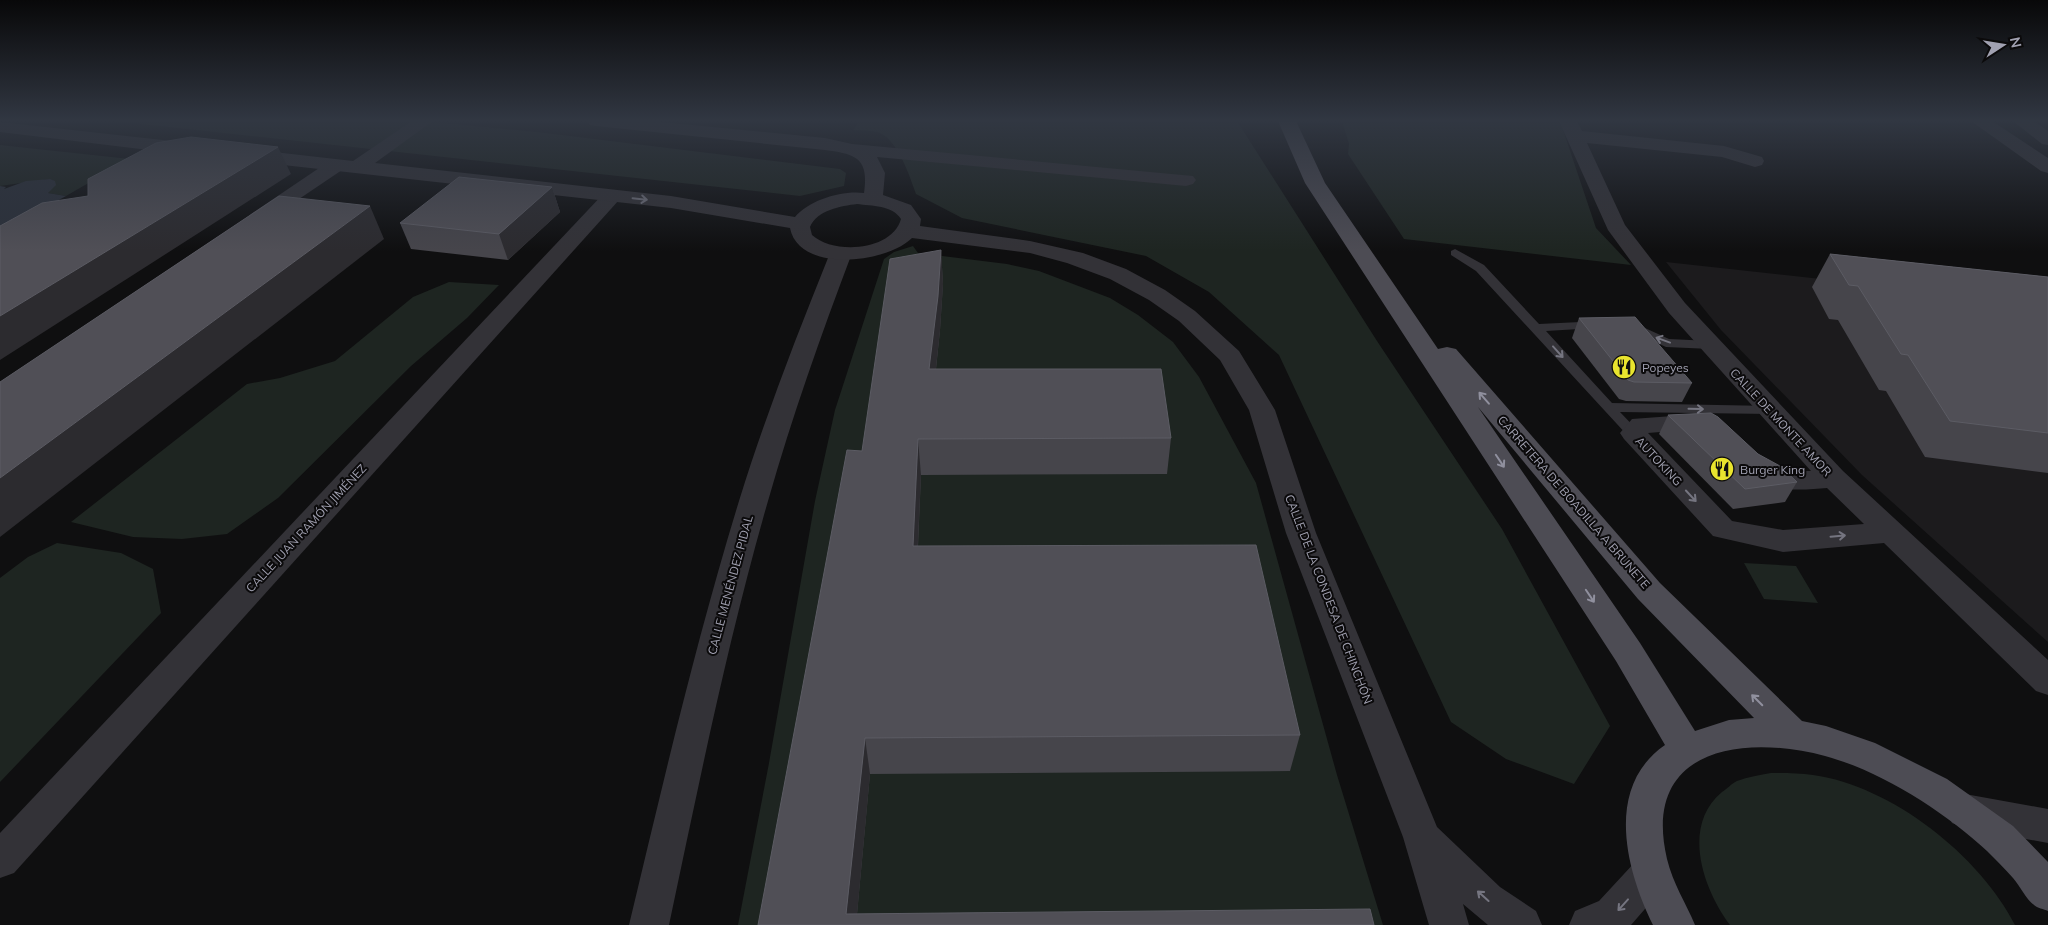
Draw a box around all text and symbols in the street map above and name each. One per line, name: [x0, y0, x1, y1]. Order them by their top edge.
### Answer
north arrow: [1978, 20, 2028, 70]
text: N: [2006, 35, 2026, 49]
one-way arrow: [631, 194, 647, 203]
one-way arrow: [1656, 335, 1671, 344]
one-way arrow: [1552, 345, 1564, 358]
restaurant icon: Popeyes: [1611, 354, 1637, 380]
place label: Popeyes: [1642, 360, 1689, 375]
street label: CALLE DE MONTE AMOR: [1727, 365, 1835, 479]
one-way arrow: [1479, 392, 1490, 405]
one-way arrow: [1688, 404, 1704, 414]
street label: CARRETERA DE BOADILLA A BRUNETE: [1495, 412, 1653, 592]
street label: AUTOKING: [1632, 433, 1686, 489]
one-way arrow: [1496, 453, 1506, 467]
restaurant icon: Burger King: [1709, 456, 1735, 482]
street label: CALLE JUAN RAMÓN JIMÉNEZ: [243, 461, 369, 595]
place label: Burger King: [1740, 462, 1805, 477]
one-way arrow: [1685, 489, 1697, 502]
street label: CALLE DE LA CONDESA DE CHINCHÓN: [1282, 492, 1376, 706]
street label: CALLE MENÉNDEZ PIDAL: [704, 513, 756, 656]
one-way arrow: [1830, 532, 1846, 541]
one-way arrow: [1585, 589, 1596, 603]
one-way arrow: [1751, 694, 1764, 706]
one-way arrow: [1476, 890, 1489, 902]
one-way arrow: [1617, 898, 1629, 911]

